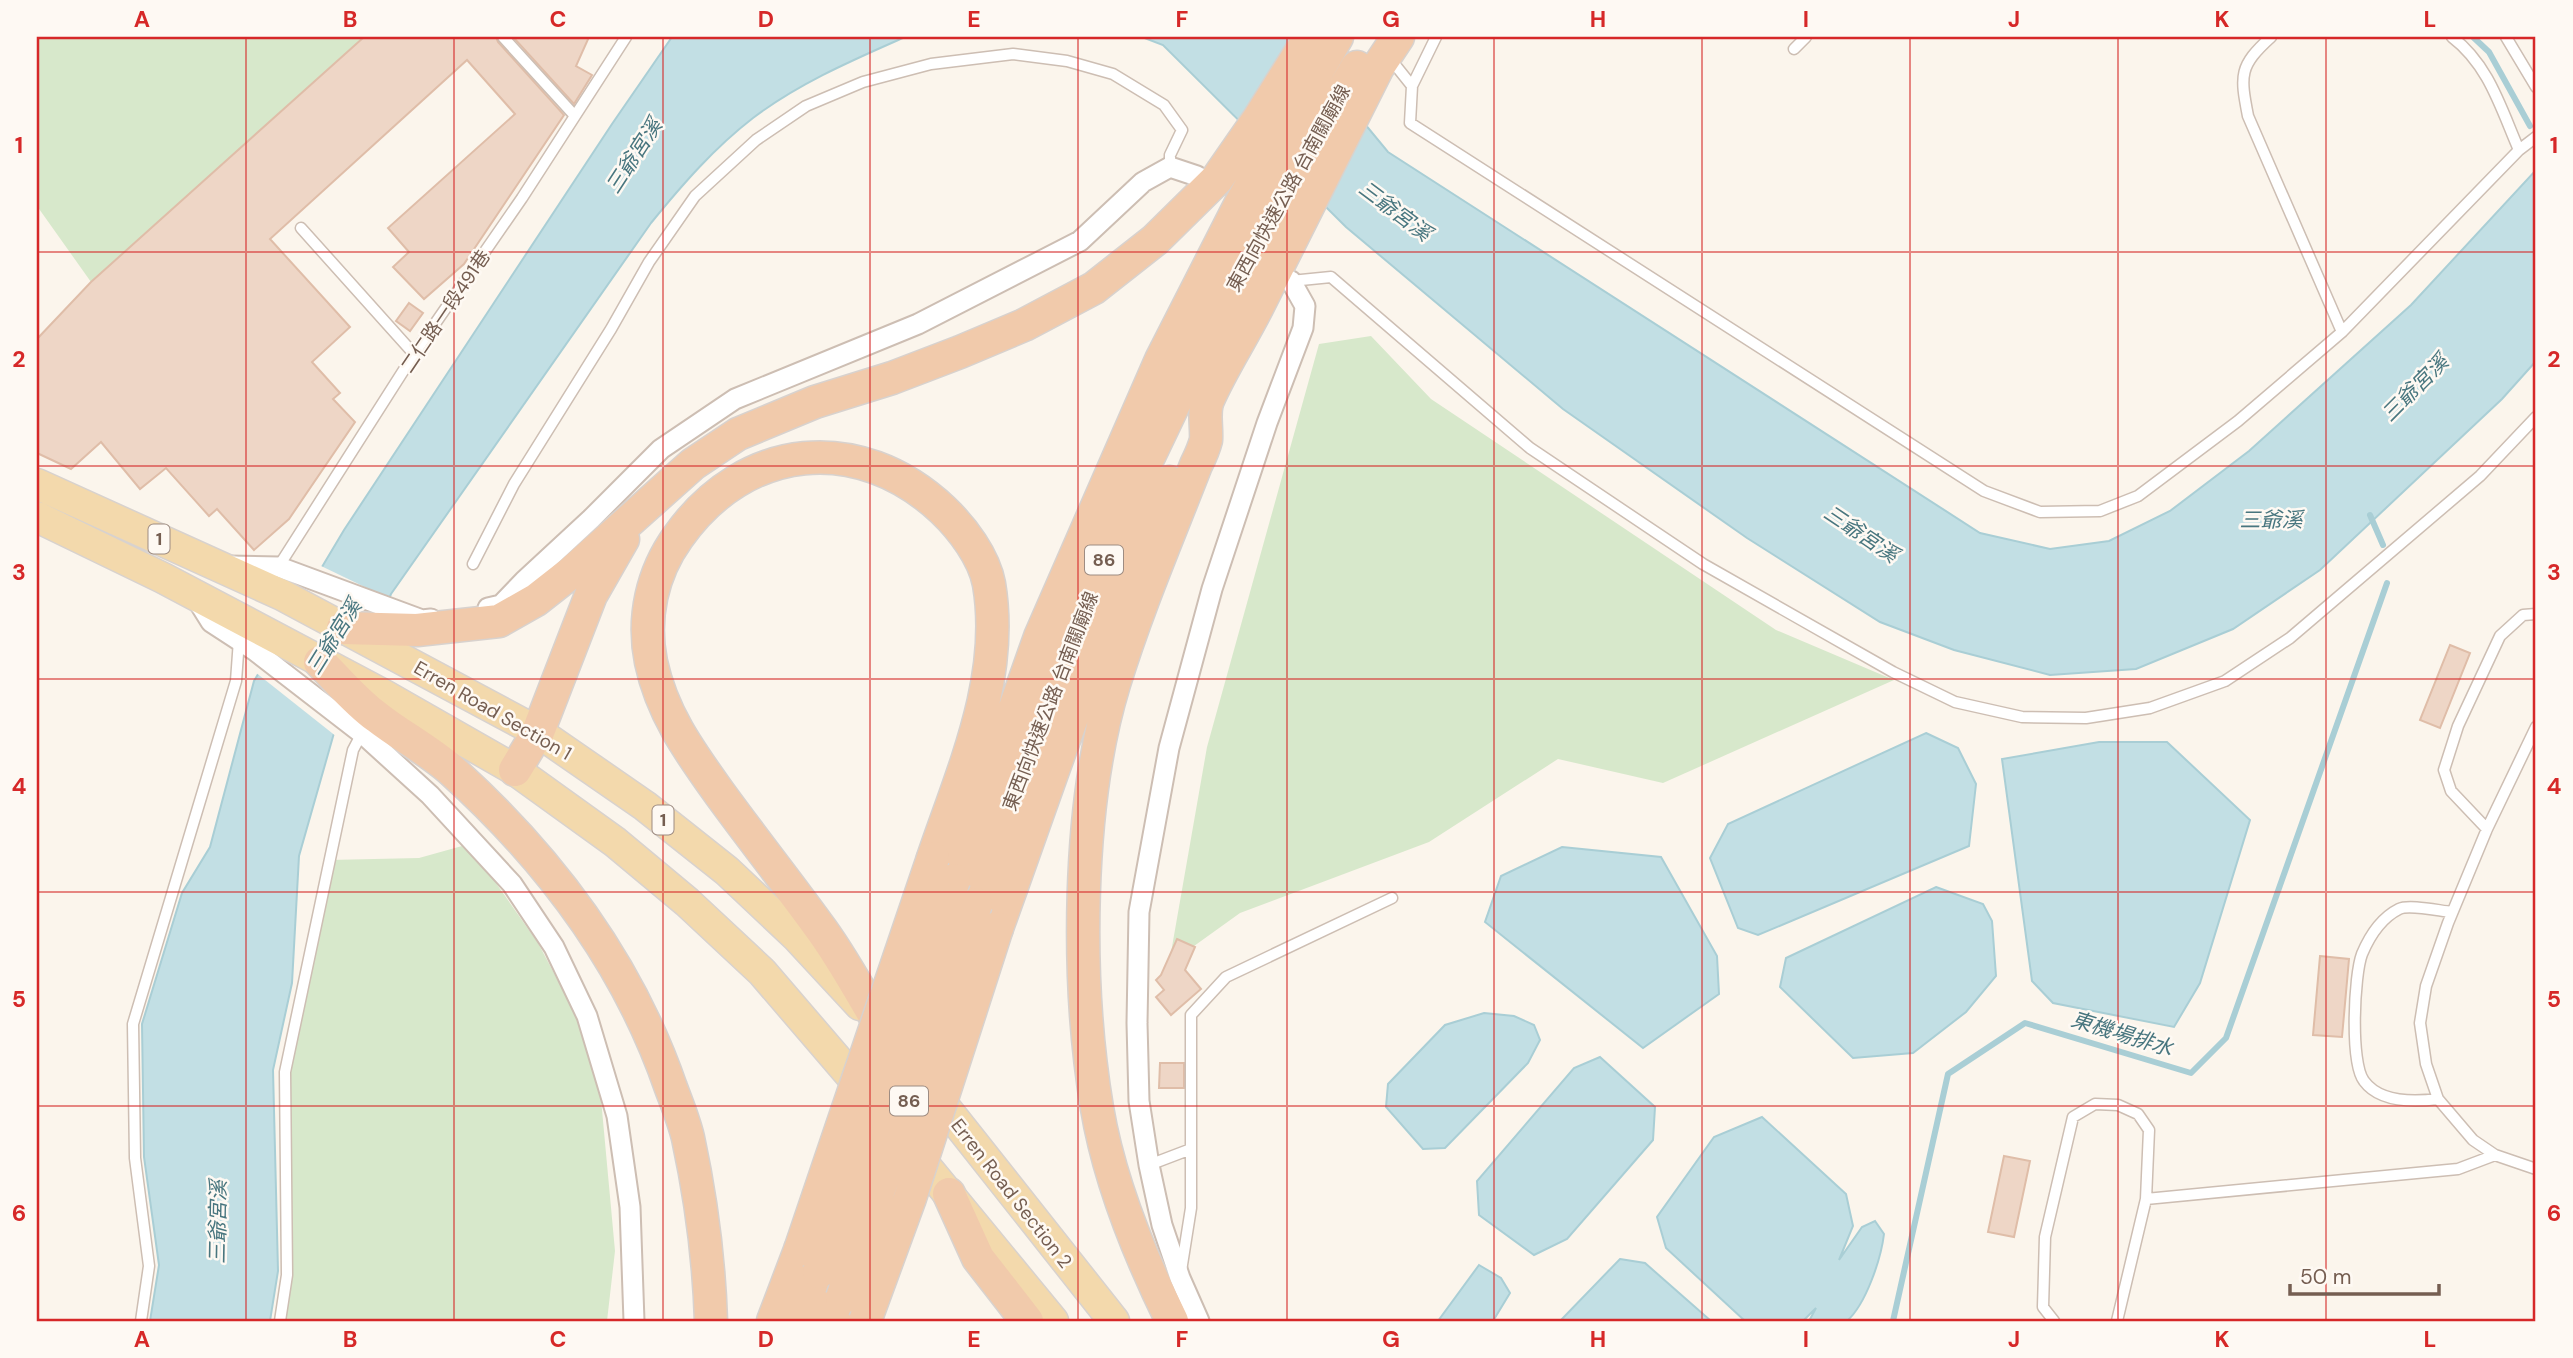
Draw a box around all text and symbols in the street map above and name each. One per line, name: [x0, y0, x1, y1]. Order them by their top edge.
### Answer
text: A: [134, 4, 150, 34]
text: B: [343, 4, 357, 34]
text: C: [550, 4, 566, 34]
text: D: [758, 4, 774, 34]
text: E: [967, 4, 981, 34]
text: F: [1176, 4, 1189, 34]
text: G: [1382, 4, 1400, 34]
text: H: [1590, 4, 1606, 34]
text: I: [1803, 4, 1809, 34]
text: J: [2008, 4, 2020, 34]
text: K: [2214, 4, 2230, 34]
text: L: [2424, 4, 2436, 34]
street label: 東西向快速公路 台南關廟線: [1221, 80, 1356, 296]
water label: 三爺宮溪: [599, 111, 670, 199]
text: 1: [15, 130, 23, 160]
text: 1: [2550, 130, 2558, 160]
water label: 三爺宮溪: [1353, 175, 1439, 249]
street label: 二仁路一段491巷: [395, 245, 496, 378]
text: 2: [12, 344, 26, 374]
text: 2: [2547, 344, 2561, 374]
water label: 三爺宮溪: [2375, 346, 2457, 428]
water label: 三爺宮溪: [1818, 499, 1906, 571]
water label: 三爺溪: [2240, 506, 2305, 534]
road number: 1: [148, 524, 170, 554]
road number: 86: [1085, 546, 1123, 574]
text: 3: [12, 557, 26, 587]
text: 3: [2547, 557, 2561, 587]
street label: 東西向快速公路 台南關廟線: [997, 588, 1104, 814]
water label: 三爺宮溪: [300, 591, 370, 680]
street label: Erren Road Section 1: [409, 655, 576, 766]
text: 4: [12, 771, 27, 801]
text: 4: [2547, 771, 2562, 801]
road number: 1: [652, 806, 674, 834]
text: 5: [12, 984, 26, 1014]
text: 5: [2547, 984, 2561, 1014]
water label: 東機場排水: [2068, 1005, 2177, 1063]
road number: 86: [890, 1086, 928, 1116]
street label: Erren Road Section 2: [945, 1113, 1078, 1273]
water label: 三爺宮溪: [203, 1177, 233, 1264]
text: 6: [12, 1198, 26, 1228]
text: 6: [2547, 1198, 2561, 1228]
scale bar: [2290, 1253, 2438, 1297]
text: 50 m: [2300, 1263, 2351, 1291]
text: A: [134, 1324, 150, 1354]
text: B: [343, 1324, 357, 1354]
text: C: [550, 1324, 566, 1354]
text: D: [758, 1324, 774, 1354]
text: E: [967, 1324, 981, 1354]
text: F: [1176, 1324, 1189, 1354]
text: G: [1382, 1324, 1400, 1354]
text: H: [1590, 1324, 1606, 1354]
text: I: [1803, 1324, 1809, 1354]
text: J: [2008, 1324, 2020, 1354]
text: K: [2214, 1324, 2230, 1354]
text: L: [2424, 1324, 2436, 1354]

